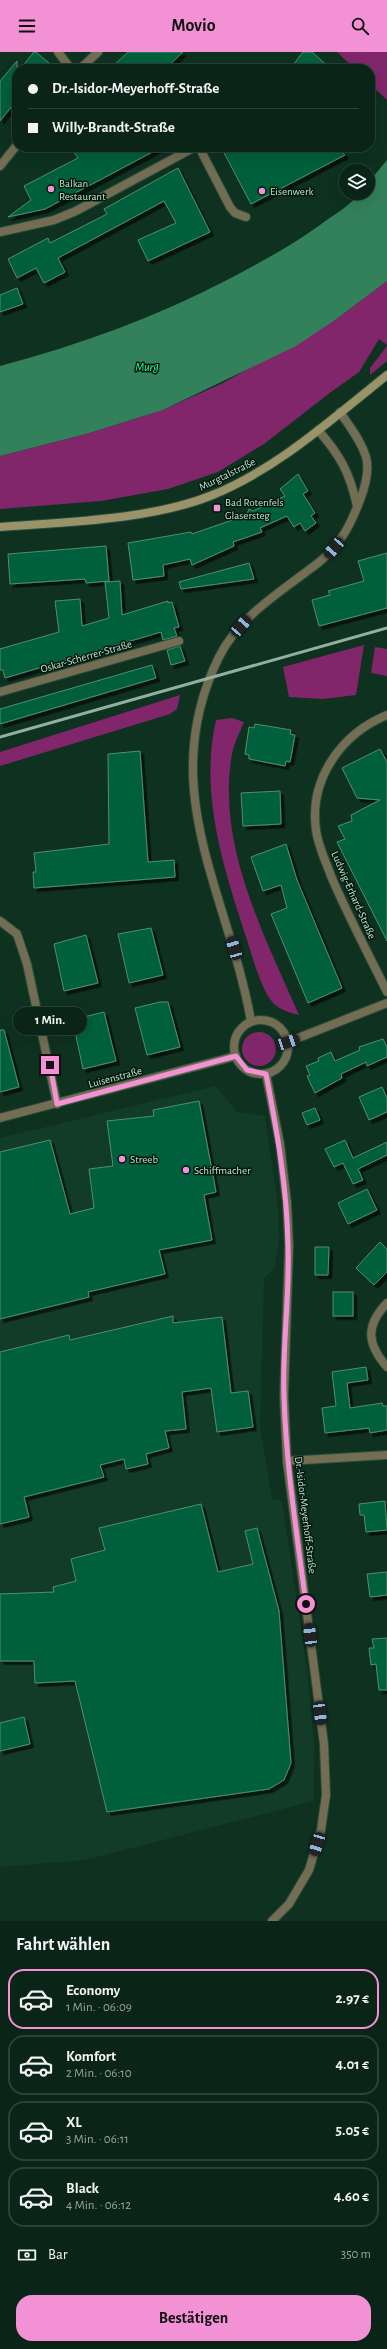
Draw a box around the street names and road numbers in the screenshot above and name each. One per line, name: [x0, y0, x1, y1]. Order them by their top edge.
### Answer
street label: Murgtalstraße: [197, 456, 257, 493]
street label: Oskar-Scherrer-Straße: [39, 638, 133, 675]
street label: Ludwig-Erhard-Straße: [329, 850, 378, 941]
street label: Luisenstraße: [87, 1065, 143, 1090]
street label: Dr.-Isidor-Meyerhoff-Straße: [293, 1456, 318, 1574]

